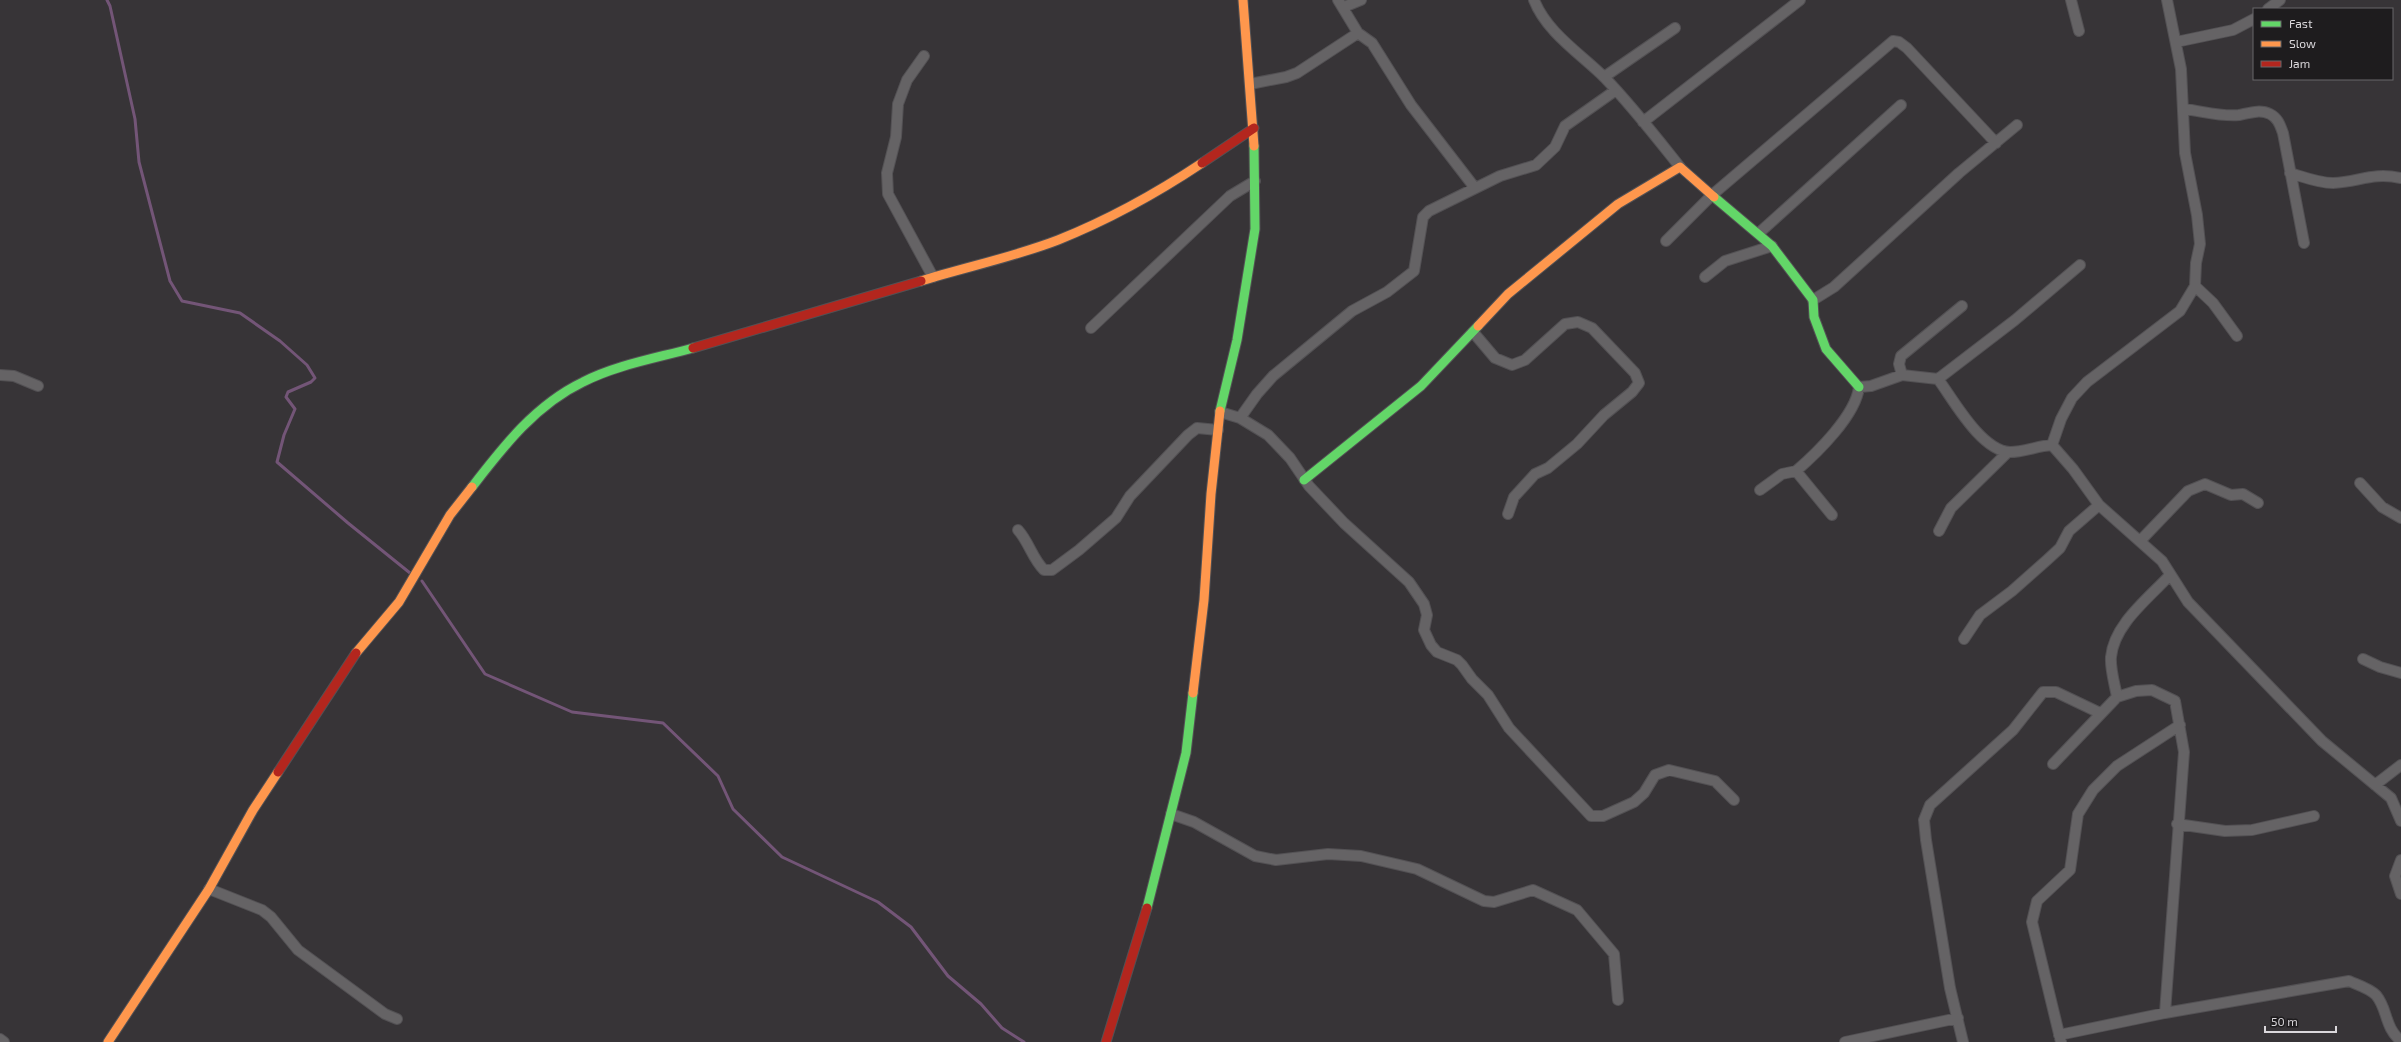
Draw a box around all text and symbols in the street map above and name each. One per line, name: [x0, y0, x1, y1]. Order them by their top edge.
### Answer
legend: [2253, 8, 2393, 80]
text: Fast: [2289, 16, 2313, 30]
text: Slow: [2289, 36, 2316, 50]
text: Jam: [2289, 56, 2310, 70]
scale bar: [2265, 1008, 2336, 1034]
text: 50 m: [2271, 1014, 2298, 1028]

